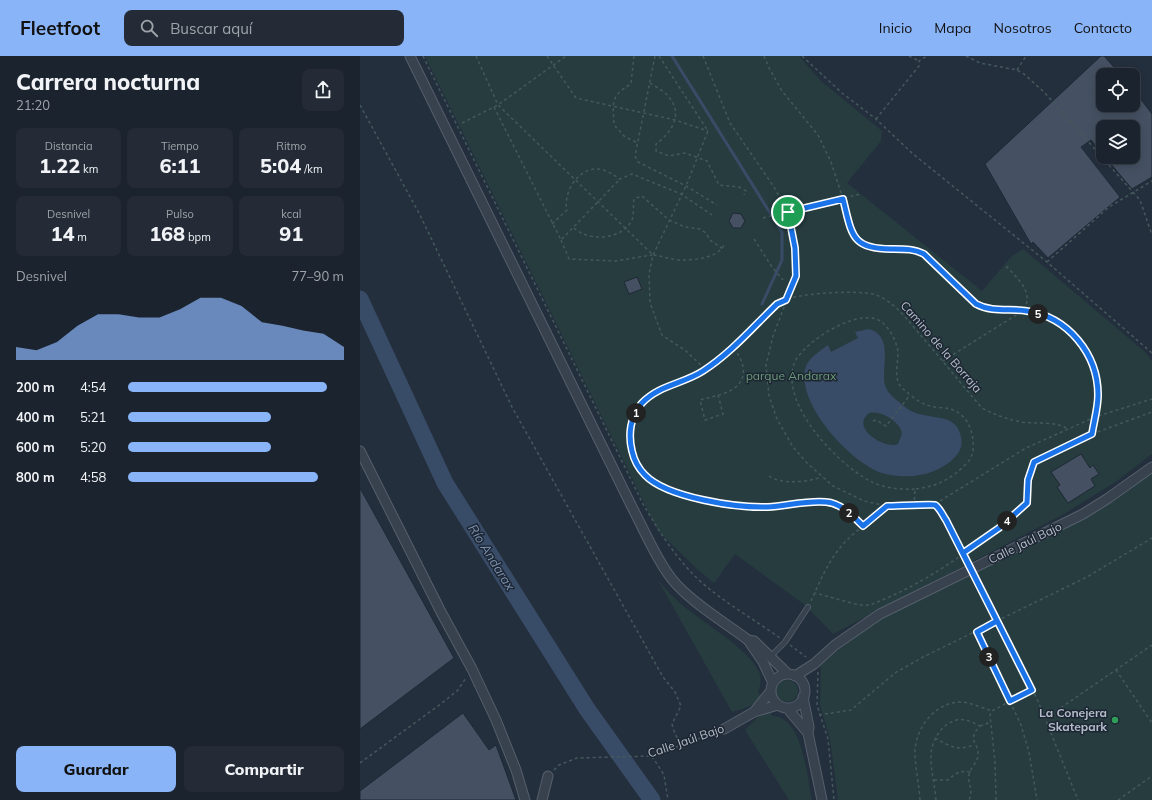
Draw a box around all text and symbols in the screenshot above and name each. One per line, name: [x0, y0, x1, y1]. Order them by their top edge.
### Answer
search box: [124, 10, 404, 46]
text: Fleetfoot: [20, 16, 100, 40]
icon: search: [138, 17, 160, 39]
text: Buscar aquí: [170, 19, 252, 38]
text: Inicio: [879, 19, 912, 37]
text: Mapa: [934, 19, 972, 37]
text: Nosotros: [994, 19, 1052, 37]
text: Contacto: [1074, 19, 1132, 37]
text: Carrera nocturna: [16, 68, 200, 96]
map controls: [1096, 68, 1140, 164]
button: locate: [1096, 68, 1140, 112]
button: share: [302, 69, 344, 111]
text: 21:20: [16, 97, 50, 113]
button: layers: [1096, 120, 1140, 164]
text: Distancia: [45, 139, 93, 153]
text: Tiempo: [161, 139, 199, 153]
text: Ritmo: [276, 139, 306, 153]
text: 1.22: [39, 153, 80, 178]
text: 6:11: [159, 153, 201, 178]
text: 5:04: [260, 153, 301, 178]
text: km: [80, 162, 98, 176]
text: /km: [301, 162, 323, 176]
pin: [771, 195, 805, 229]
icon: arrive: [777, 201, 799, 223]
text: Desnivel: [47, 207, 90, 221]
text: Pulso: [166, 207, 194, 221]
text: kcal: [281, 207, 301, 221]
text: 14: [50, 221, 74, 246]
text: 168: [149, 221, 185, 246]
text: 91: [279, 221, 303, 246]
text: m: [74, 230, 87, 244]
text: bpm: [185, 230, 211, 244]
text: Desnivel: [16, 268, 67, 284]
text: 77–90 m: [291, 268, 344, 284]
street label: Camino de la Borraja: [897, 298, 985, 396]
pin: 5: [1028, 304, 1048, 324]
text: 5: [1035, 307, 1041, 321]
park label: parque Andarax: [746, 368, 837, 383]
text: 200 m: [16, 379, 55, 395]
text: 4:54: [80, 379, 106, 395]
pin: 1: [626, 403, 646, 423]
text: 1: [633, 406, 639, 420]
text: 400 m: [16, 409, 55, 425]
text: 5:21: [80, 409, 106, 425]
text: 600 m: [16, 439, 55, 455]
text: 5:20: [80, 439, 106, 455]
text: 800 m: [16, 469, 55, 485]
text: 4:58: [80, 469, 106, 485]
pin: 2: [839, 503, 859, 523]
text: 2: [846, 506, 852, 520]
pin: 4: [997, 511, 1017, 531]
text: 4: [1004, 514, 1010, 528]
street label: Calle Jaúl Bajo: [986, 518, 1064, 567]
water label: Río Andarax: [465, 521, 519, 594]
pin: 3: [979, 647, 999, 667]
text: 3: [986, 650, 992, 664]
place label: La Conejera Skatepark: [1039, 705, 1107, 734]
marker: La Conejera Skatepark: [1110, 715, 1120, 725]
street label: Calle Jaúl Bajo: [646, 720, 726, 761]
button: Guardar: [16, 746, 176, 792]
button: Compartir: [184, 746, 344, 792]

